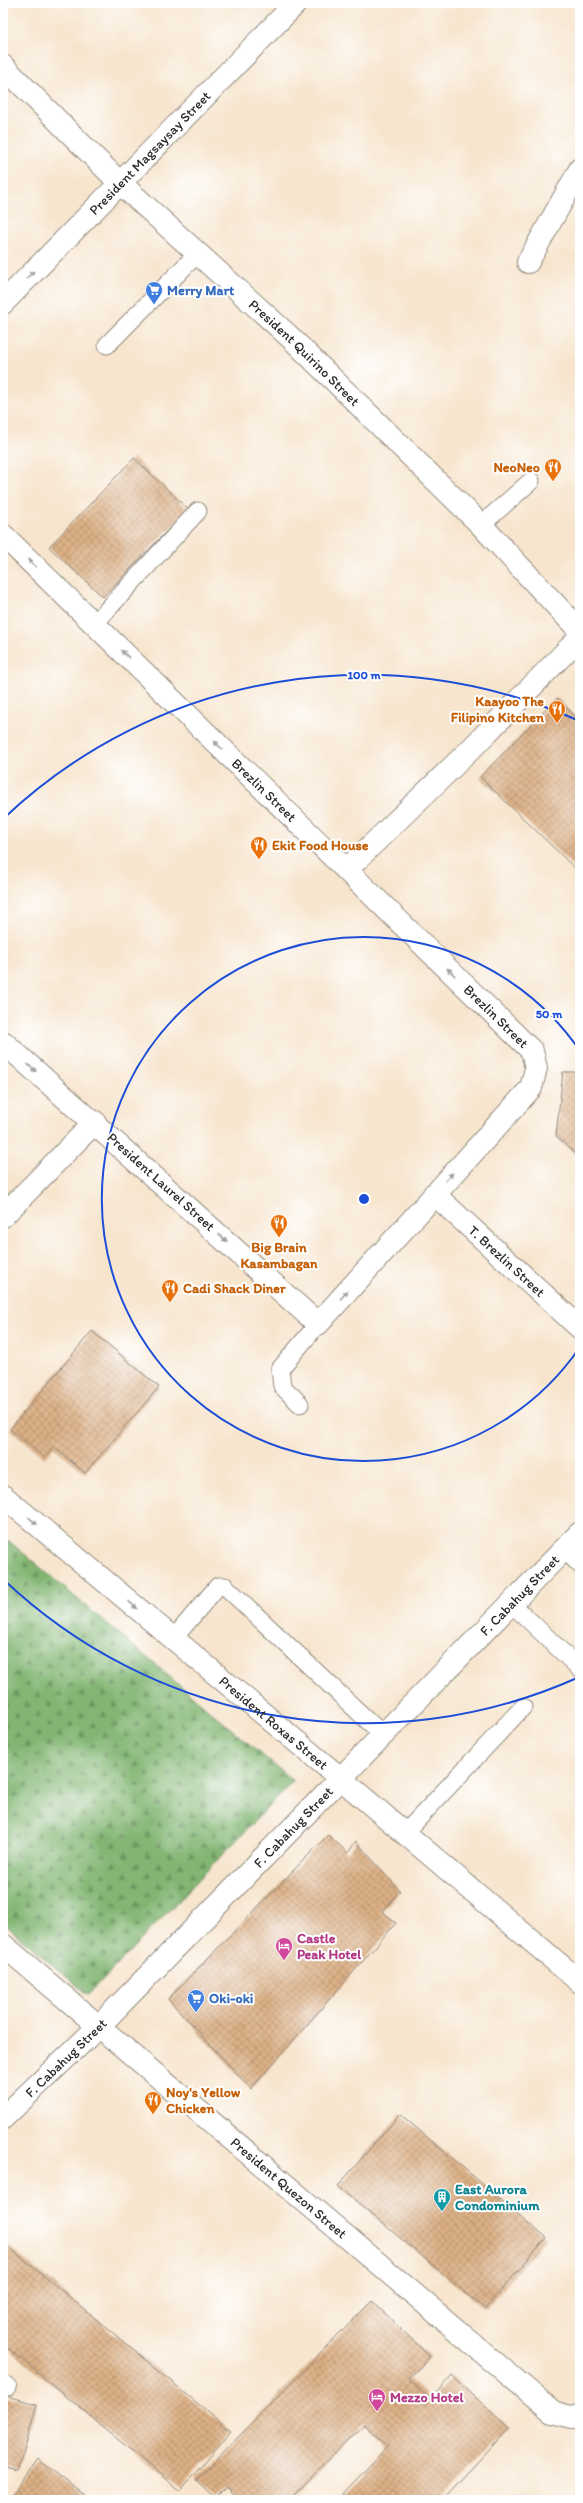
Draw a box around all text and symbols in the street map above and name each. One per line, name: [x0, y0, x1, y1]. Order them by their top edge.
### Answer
street label: President Magsaysay Street: [85, 87, 214, 218]
one-way arrow: [25, 270, 35, 280]
supermarket icon: Merry Mart: [144, 280, 164, 305]
place label: Merry Mart: [167, 282, 235, 299]
street label: President Quirino Street: [245, 296, 363, 409]
restaurant icon: NeoNeo: [543, 457, 563, 482]
place label: NeoNeo: [493, 459, 540, 476]
one-way arrow: [27, 558, 37, 568]
one-way arrow: [120, 649, 130, 659]
text: 100 m: [347, 668, 381, 682]
place label: Kaayoo The Filipino Kitchen: [451, 693, 544, 726]
restaurant icon: Kaayoo The Filipino Kitchen: [547, 699, 567, 724]
one-way arrow: [213, 740, 223, 750]
street label: Brezlin Street: [228, 755, 300, 825]
restaurant icon: Ekit Food House: [249, 835, 269, 860]
place label: Ekit Food House: [272, 837, 369, 854]
one-way arrow: [446, 968, 456, 977]
street label: Brezlin Street: [460, 981, 532, 1051]
text: 50 m: [536, 1007, 563, 1021]
one-way arrow: [27, 1063, 38, 1072]
street label: President Laurel Street: [104, 1129, 218, 1235]
one-way arrow: [445, 1172, 454, 1182]
centre of rings: [357, 1192, 371, 1206]
restaurant icon: Big Brain Kasambagan: [269, 1213, 289, 1238]
street label: T. Brezlin Street: [465, 1222, 549, 1300]
one-way arrow: [218, 1234, 228, 1243]
place label: Big Brain Kasambagan: [240, 1239, 318, 1272]
restaurant icon: Cadi Shack Diner: [160, 1278, 180, 1303]
place label: Cadi Shack Diner: [183, 1280, 286, 1297]
one-way arrow: [339, 1289, 348, 1300]
one-way arrow: [28, 1517, 38, 1526]
street label: F. Cabahug Street: [476, 1551, 563, 1639]
one-way arrow: [127, 1600, 138, 1609]
street label: President Roxas Street: [216, 1672, 332, 1773]
street label: F. Cabahug Street: [250, 1783, 336, 1871]
place label: Castle Peak Hotel: [297, 1930, 362, 1963]
hotel icon: Castle Peak Hotel: [274, 1936, 294, 1961]
supermarket icon: Oki-oki: [186, 1988, 206, 2013]
place label: Oki-oki: [209, 1990, 253, 2007]
street label: F. Cabahug Street: [21, 2015, 110, 2101]
place label: Noy's Yellow Chicken: [166, 2084, 241, 2117]
restaurant icon: Noy's Yellow Chicken: [143, 2090, 163, 2115]
street label: President Quezon Street: [227, 2134, 351, 2242]
place label: East Aurora Condominium: [455, 2181, 540, 2214]
building icon: East Aurora Condominium: [432, 2187, 452, 2212]
hotel icon: Mezzo Hotel: [367, 2387, 387, 2412]
place label: Mezzo Hotel: [390, 2389, 464, 2406]

